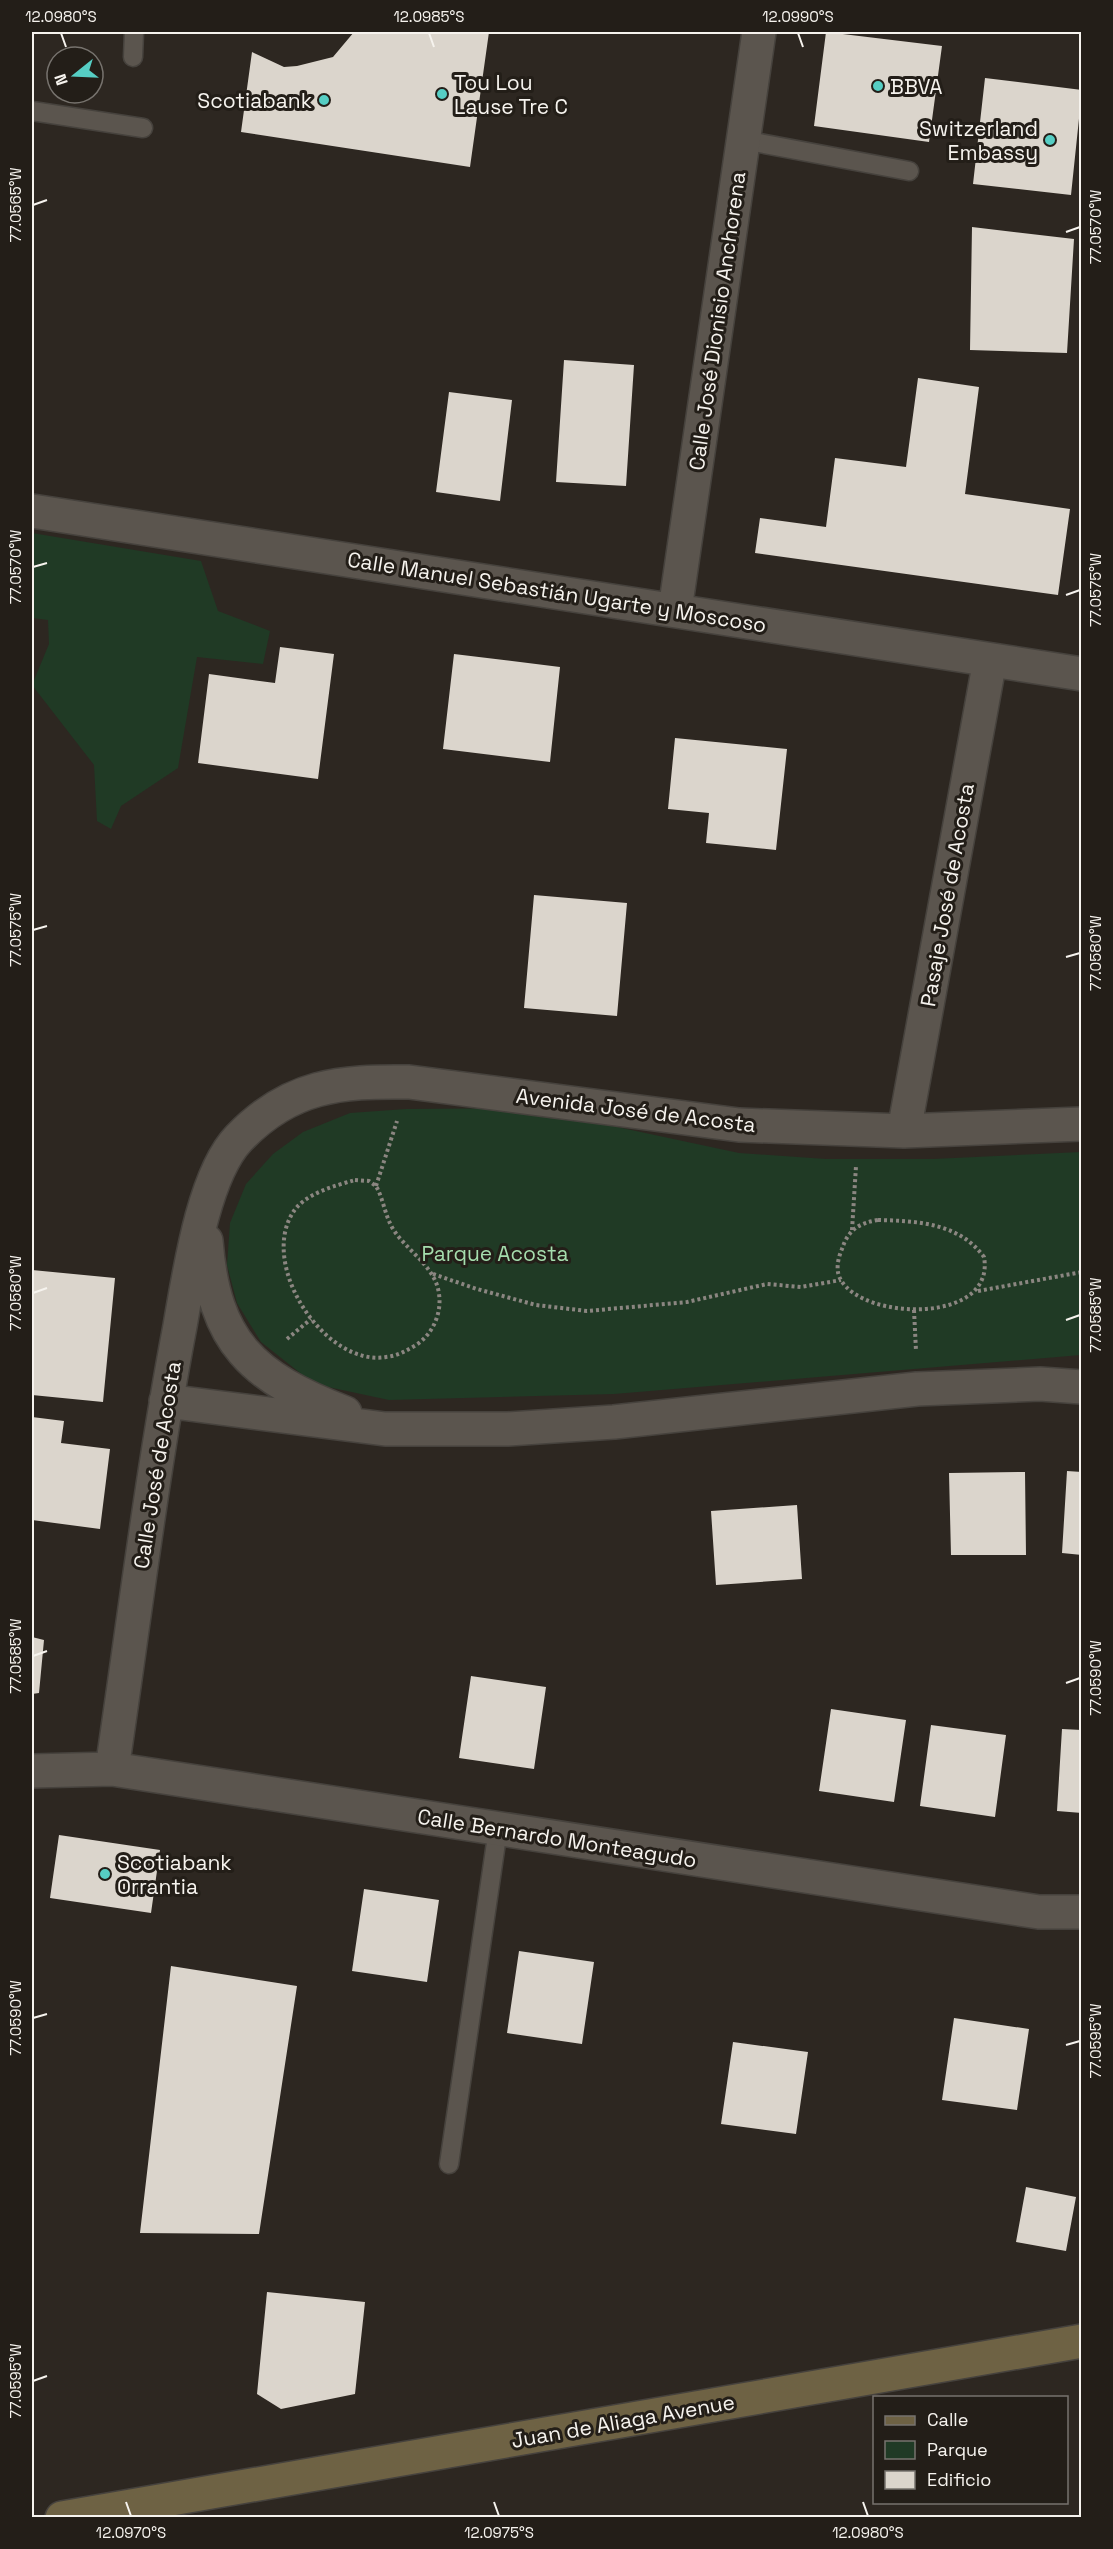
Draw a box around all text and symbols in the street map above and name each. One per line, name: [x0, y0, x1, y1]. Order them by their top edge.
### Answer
text: 12.0980°S: [25, 7, 97, 26]
text: 12.0985°S: [394, 7, 464, 26]
text: 12.0990°S: [762, 7, 834, 26]
north arrow: [45, 45, 105, 105]
place label: Tou Lou Lause Tre C: [454, 69, 568, 120]
text: N: [50, 71, 73, 88]
place label: BBVA: [890, 73, 943, 100]
marker: BBVA: [871, 79, 885, 93]
place label: Scotiabank: [197, 87, 312, 114]
marker: Tou Lou Lause Tre C: [435, 87, 449, 101]
marker: Scotiabank: [317, 93, 331, 107]
place label: Switzerland Embassy: [919, 115, 1038, 166]
marker: Switzerland Embassy: [1043, 133, 1057, 147]
text: 77.0565°W: [6, 167, 25, 243]
street label: Calle José Dionisio Anchorena: [683, 170, 751, 472]
text: 77.0570°W: [1086, 190, 1105, 264]
text: 77.0570°W: [6, 530, 25, 604]
street label: Calle Manuel Sebastián Ugarte y Moscoso: [346, 546, 768, 638]
text: 77.0575°W: [1086, 553, 1105, 627]
street label: Pasaje José de Acosta: [914, 781, 980, 1009]
text: 77.0575°W: [6, 893, 25, 967]
text: 77.0580°W: [1086, 915, 1105, 991]
street label: Avenida José de Acosta: [515, 1082, 757, 1138]
park label: Parque Acosta: [421, 1240, 569, 1267]
text: 77.0580°W: [6, 1255, 25, 1331]
text: 77.0585°W: [1086, 1277, 1105, 1353]
street label: Calle José de Acosta: [127, 1359, 187, 1571]
text: 77.0585°W: [6, 1618, 25, 1694]
text: 77.0590°W: [1086, 1640, 1105, 1716]
street label: Calle Bernardo Monteagudo: [415, 1803, 699, 1873]
place label: Scotiabank Orrantia: [117, 1849, 232, 1900]
marker: Scotiabank Orrantia: [98, 1867, 112, 1881]
text: 77.0590°W: [6, 1980, 25, 2056]
text: 77.0595°W: [1086, 2003, 1105, 2079]
text: 77.0595°W: [6, 2343, 25, 2419]
street label: Juan de Aliaga Avenue: [509, 2388, 737, 2454]
legend: [873, 2396, 1068, 2504]
text: Calle: [927, 2408, 968, 2431]
text: Parque: [927, 2438, 988, 2461]
text: Edificio: [927, 2468, 991, 2491]
text: 12.0970°S: [96, 2523, 166, 2542]
text: 12.0975°S: [464, 2523, 534, 2542]
text: 12.0980°S: [832, 2523, 904, 2542]

